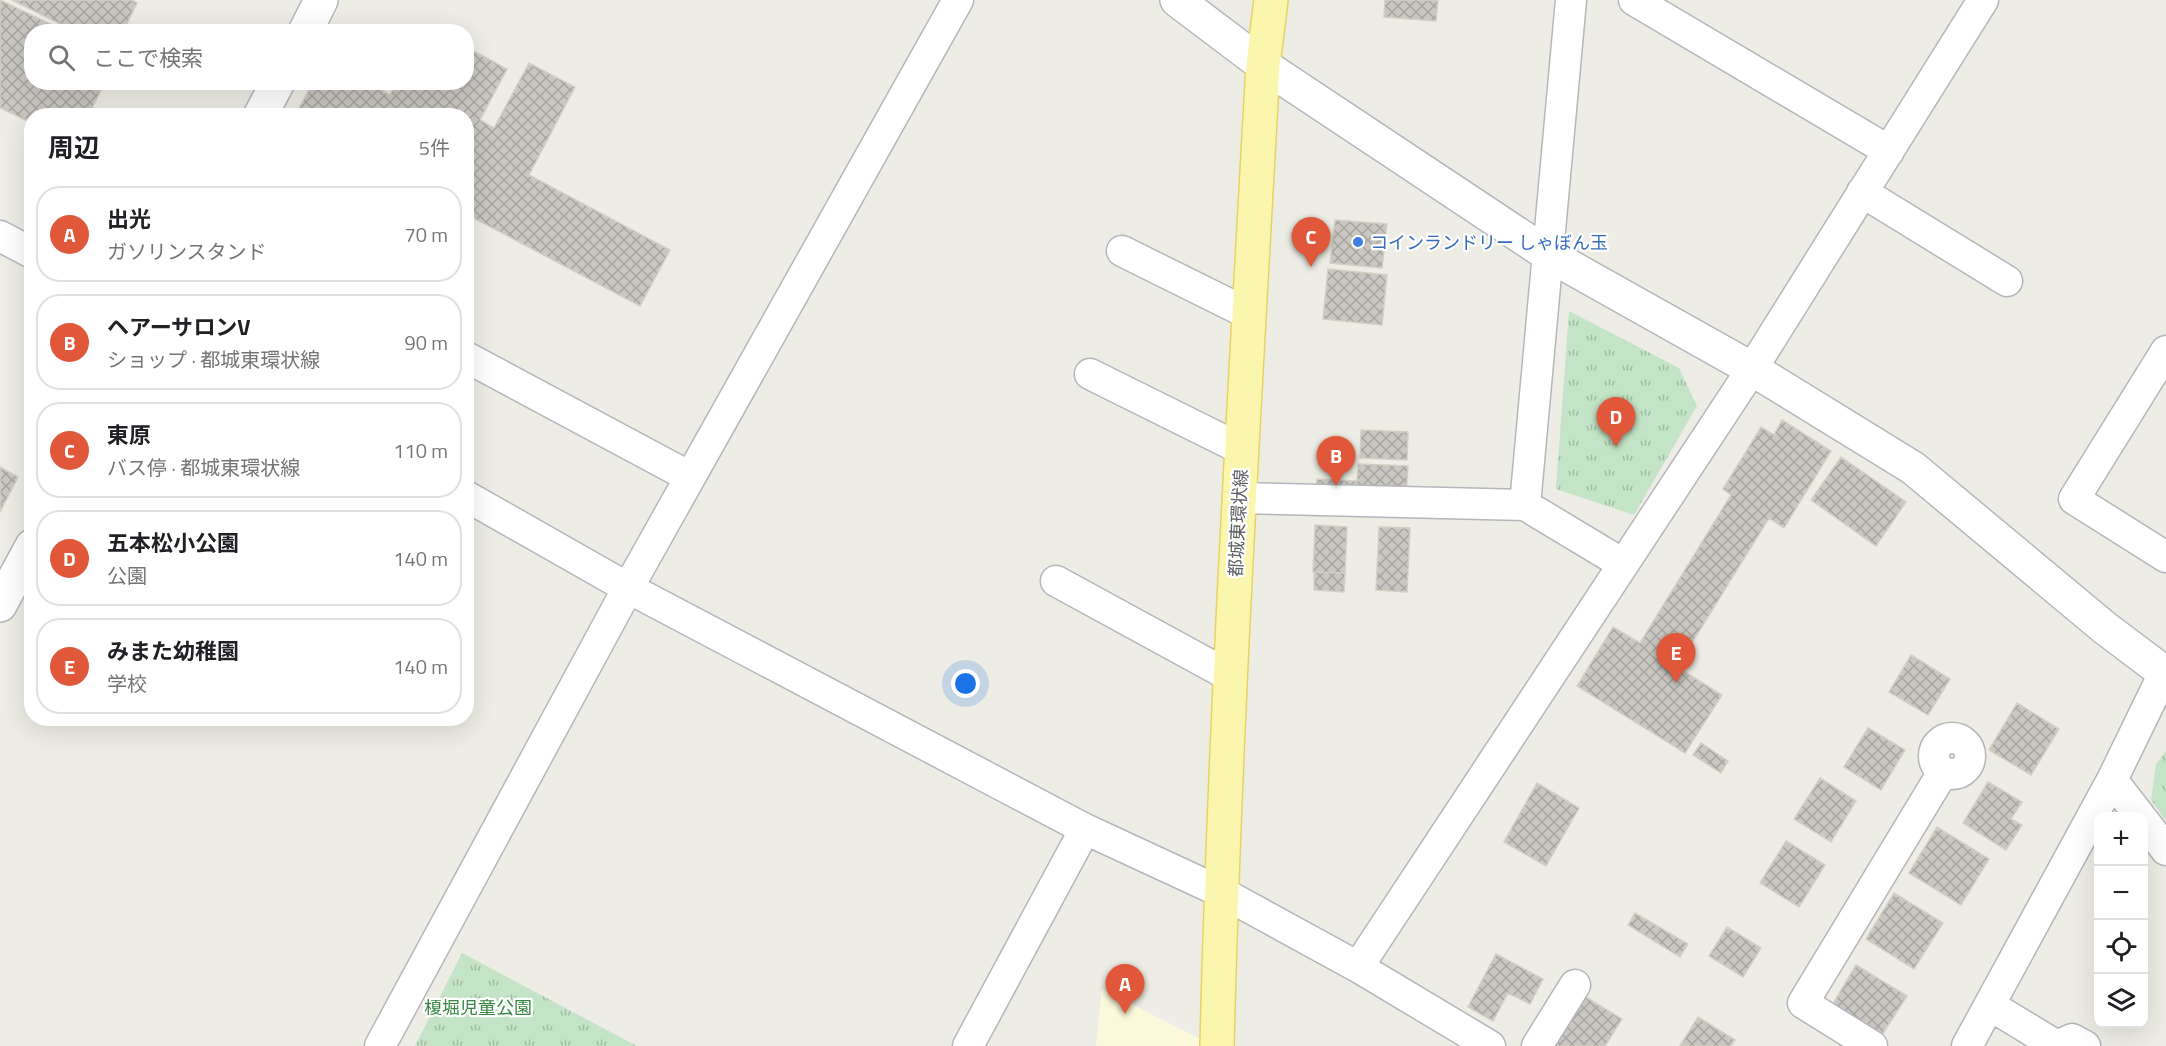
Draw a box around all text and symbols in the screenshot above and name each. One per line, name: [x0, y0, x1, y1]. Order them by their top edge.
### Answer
search box: [24, 24, 474, 90]
icon: search: [45, 41, 78, 74]
text: ここで検索: [93, 41, 203, 75]
text: 周辺: [48, 128, 100, 167]
text: 5件: [419, 132, 450, 163]
text: 出光: [107, 202, 151, 236]
pin: C: [1292, 218, 1330, 267]
text: A: [63, 219, 76, 250]
text: 70 m: [404, 219, 448, 250]
place label: コインランドリー しゃぼん玉: [1370, 229, 1608, 256]
marker: コインランドリー しゃぼん玉: [1351, 235, 1365, 249]
text: ガソリンスタンド: [107, 236, 267, 267]
text: ヘアーサロンV: [107, 310, 251, 344]
text: B: [63, 327, 76, 358]
text: 90 m: [404, 327, 448, 358]
text: ショップ · 都城東環状線: [107, 344, 320, 375]
pin: D: [1596, 398, 1636, 447]
text: 東原: [107, 418, 151, 452]
text: C: [64, 435, 75, 466]
text: 110 m: [393, 435, 448, 466]
pin: B: [1316, 436, 1356, 486]
text: バス停 · 都城東環状線: [107, 452, 300, 483]
street label: 都城東環状線: [1222, 468, 1254, 578]
text: 五本松小公園: [107, 526, 239, 560]
text: D: [63, 543, 76, 574]
text: 140 m: [393, 543, 448, 574]
text: 公園: [107, 560, 147, 591]
text: みまた幼稚園: [107, 634, 239, 668]
pin: E: [1656, 634, 1696, 683]
text: E: [64, 651, 75, 682]
text: 140 m: [393, 651, 448, 682]
text: 学校: [107, 668, 147, 699]
your location: [951, 669, 980, 698]
map controls: [2094, 812, 2148, 1028]
button: +: [2094, 812, 2148, 866]
button: −: [2094, 866, 2148, 920]
button: locate: [2094, 920, 2148, 974]
pin: A: [1106, 964, 1144, 1014]
button: layers: [2094, 974, 2148, 1028]
park label: 榎堀児童公園: [424, 994, 532, 1021]

